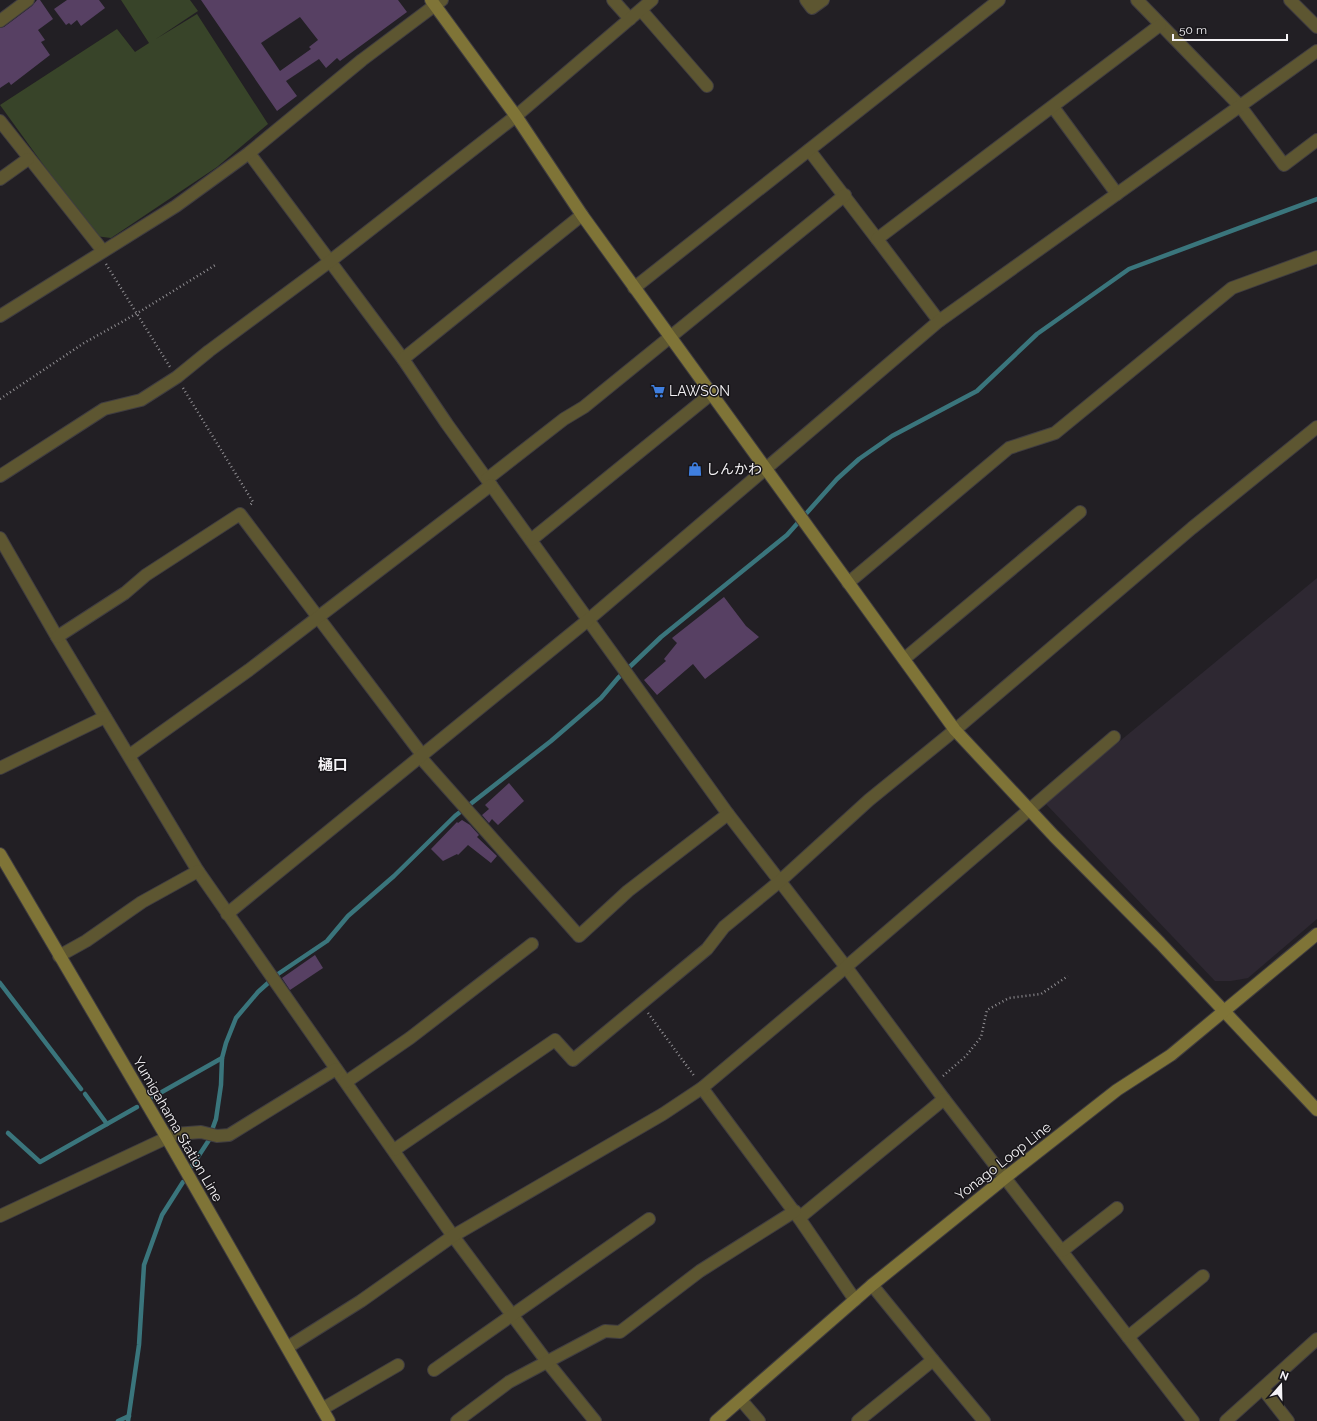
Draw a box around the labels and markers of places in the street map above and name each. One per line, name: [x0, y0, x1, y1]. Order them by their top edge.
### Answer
supermarket icon: LAWSON: [650, 383, 666, 399]
place label: LAWSON: [669, 383, 730, 399]
shop icon: しんかわ: [687, 461, 703, 477]
place label: しんかわ: [706, 461, 762, 477]

